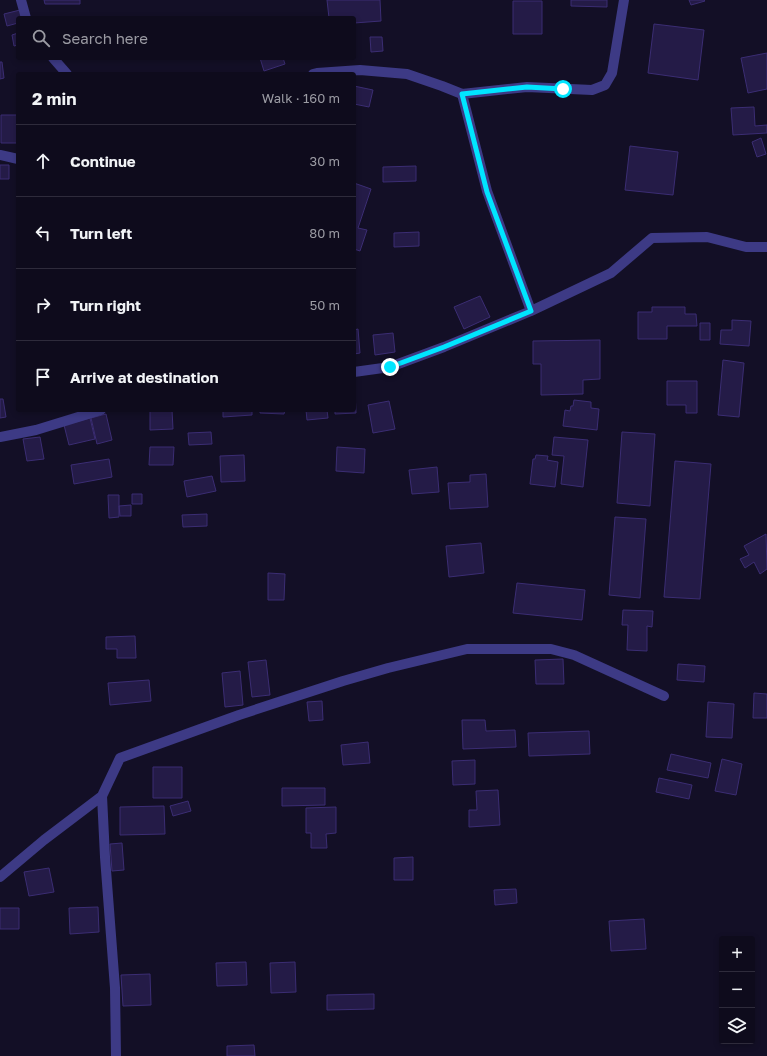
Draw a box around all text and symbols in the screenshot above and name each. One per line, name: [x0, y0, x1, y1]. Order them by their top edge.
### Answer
search box: [16, 16, 356, 60]
icon: search: [30, 27, 52, 49]
text: Search here: [62, 29, 148, 47]
route start: [554, 80, 572, 98]
text: 2 min: [32, 88, 76, 109]
text: Walk · 160 m: [262, 90, 340, 106]
icon: ahead: [32, 150, 54, 172]
text: Continue: [70, 152, 136, 170]
text: 30 m: [310, 153, 340, 169]
icon: left: [32, 222, 54, 244]
text: Turn left: [70, 224, 132, 242]
text: 80 m: [309, 225, 340, 241]
icon: right: [32, 294, 54, 316]
text: Turn right: [70, 296, 141, 314]
text: 50 m: [310, 297, 340, 313]
route end: [381, 358, 399, 376]
icon: arrive: [32, 366, 54, 388]
text: Arrive at destination: [70, 368, 219, 386]
map controls: [719, 936, 755, 1044]
button: +: [719, 936, 755, 972]
button: −: [719, 972, 755, 1008]
button: layers: [719, 1008, 755, 1044]

